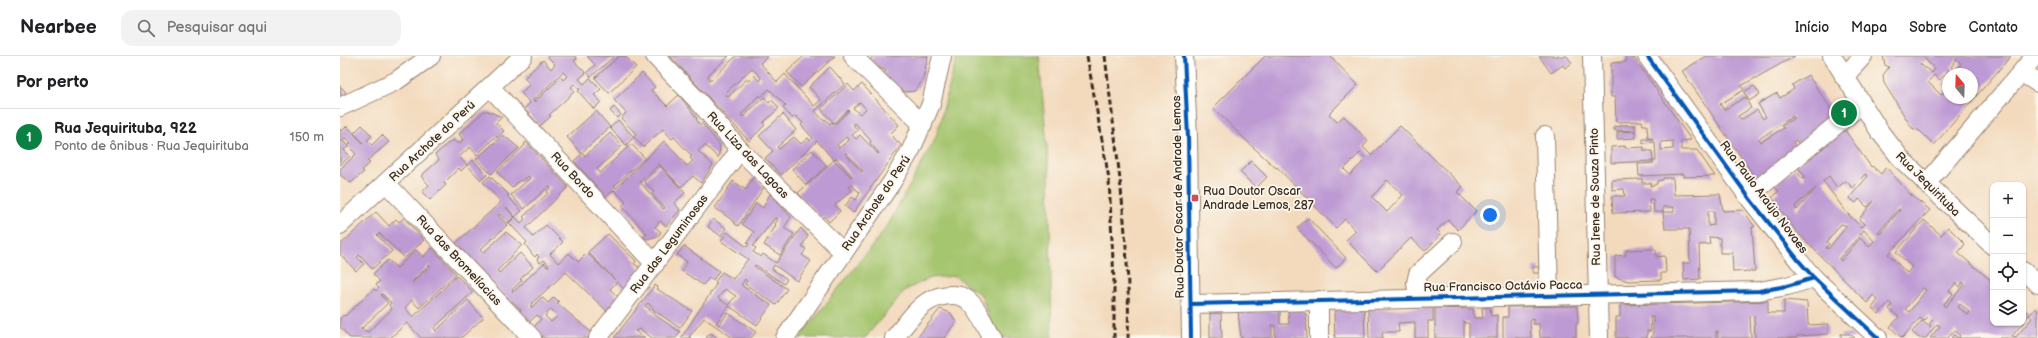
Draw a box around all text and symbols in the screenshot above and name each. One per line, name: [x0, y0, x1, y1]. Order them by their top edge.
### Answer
search box: [121, 10, 401, 46]
text: Nearbee: [20, 16, 97, 39]
icon: search: [135, 17, 157, 39]
text: Pesquisar aqui: [167, 18, 267, 37]
text: Início: [1795, 19, 1829, 36]
text: Mapa: [1851, 19, 1887, 36]
text: Sobre: [1909, 19, 1947, 36]
text: Contato: [1969, 19, 2018, 36]
north arrow: [1942, 68, 1978, 104]
text: Por perto: [16, 72, 89, 92]
street label: Rua Doutor Oscar de Andrade Lemos: [1169, 95, 1188, 299]
street label: Rua Archote do Perú: [386, 98, 478, 185]
pin: 1: [1831, 98, 1857, 128]
street label: Rua Liza das Lagoas: [704, 109, 792, 202]
text: Rua Jequirituba, 922: [54, 119, 197, 138]
street label: Rua Irene de Souza Pinto: [1587, 128, 1604, 266]
text: 1: [26, 129, 32, 145]
text: 150 m: [290, 129, 324, 145]
text: Ponto de ônibus · Rua Jequirituba: [54, 138, 249, 154]
street label: Rua Paulo Araújo Novaes: [1716, 138, 1811, 257]
street label: Rua Bordo: [547, 149, 598, 202]
street label: Rua Jequirituba: [1892, 149, 1963, 220]
street label: Rua Archote do Perú: [839, 153, 914, 254]
map controls: [1990, 182, 2026, 326]
button: +: [1990, 182, 2026, 218]
place label: Rua Doutor Oscar Andrade Lemos, 287: [1203, 184, 1314, 213]
street label: Rua das Leguminosas: [627, 192, 712, 297]
marker: Rua Doutor Oscar Andrade Lemos, 287: [1190, 193, 1200, 203]
your location: [1480, 205, 1500, 225]
street label: Rua das Bromelíacias: [413, 212, 505, 309]
button: −: [1990, 218, 2026, 254]
button: locate: [1990, 254, 2026, 290]
street label: Rua Francisco Octávio Pacca: [1423, 278, 1583, 295]
button: layers: [1990, 290, 2026, 326]

